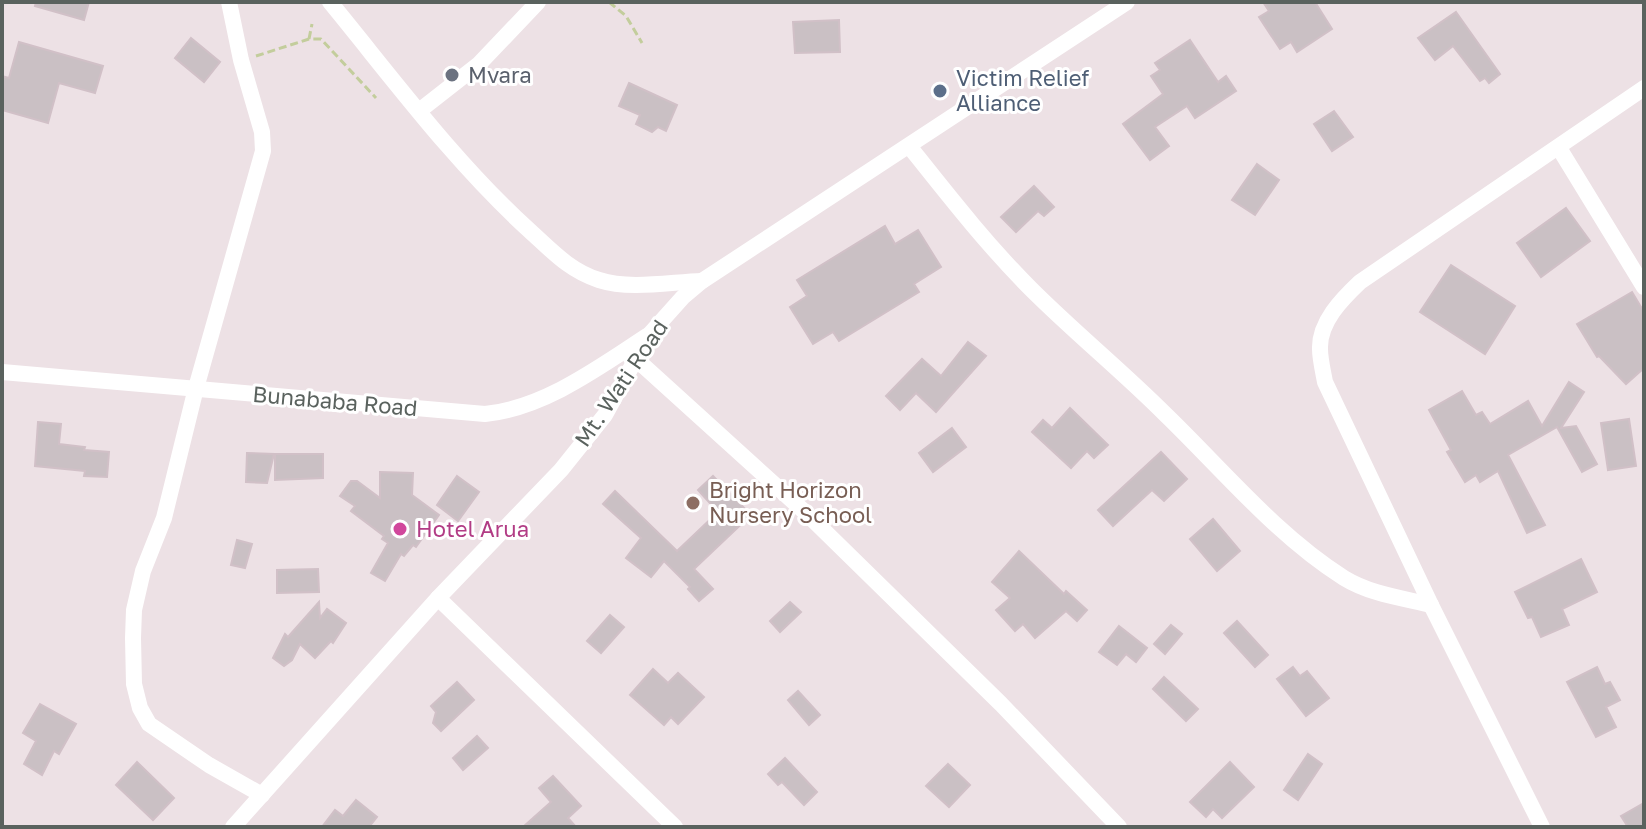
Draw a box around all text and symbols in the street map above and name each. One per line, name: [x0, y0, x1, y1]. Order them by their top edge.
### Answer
place label: Mvara: [468, 61, 532, 88]
place label: Victim Relief Alliance: [956, 64, 1089, 116]
marker: Mvara: [443, 66, 461, 84]
marker: Victim Relief Alliance: [931, 82, 949, 100]
street label: Mt. Wati Road: [568, 314, 673, 451]
street label: Bunababa Road: [252, 380, 419, 421]
place label: Bright Horizon Nursery School: [709, 476, 872, 528]
marker: Bright Horizon Nursery School: [684, 494, 702, 512]
place label: Hotel Arua: [416, 515, 529, 542]
marker: Hotel Arua: [391, 520, 409, 538]

